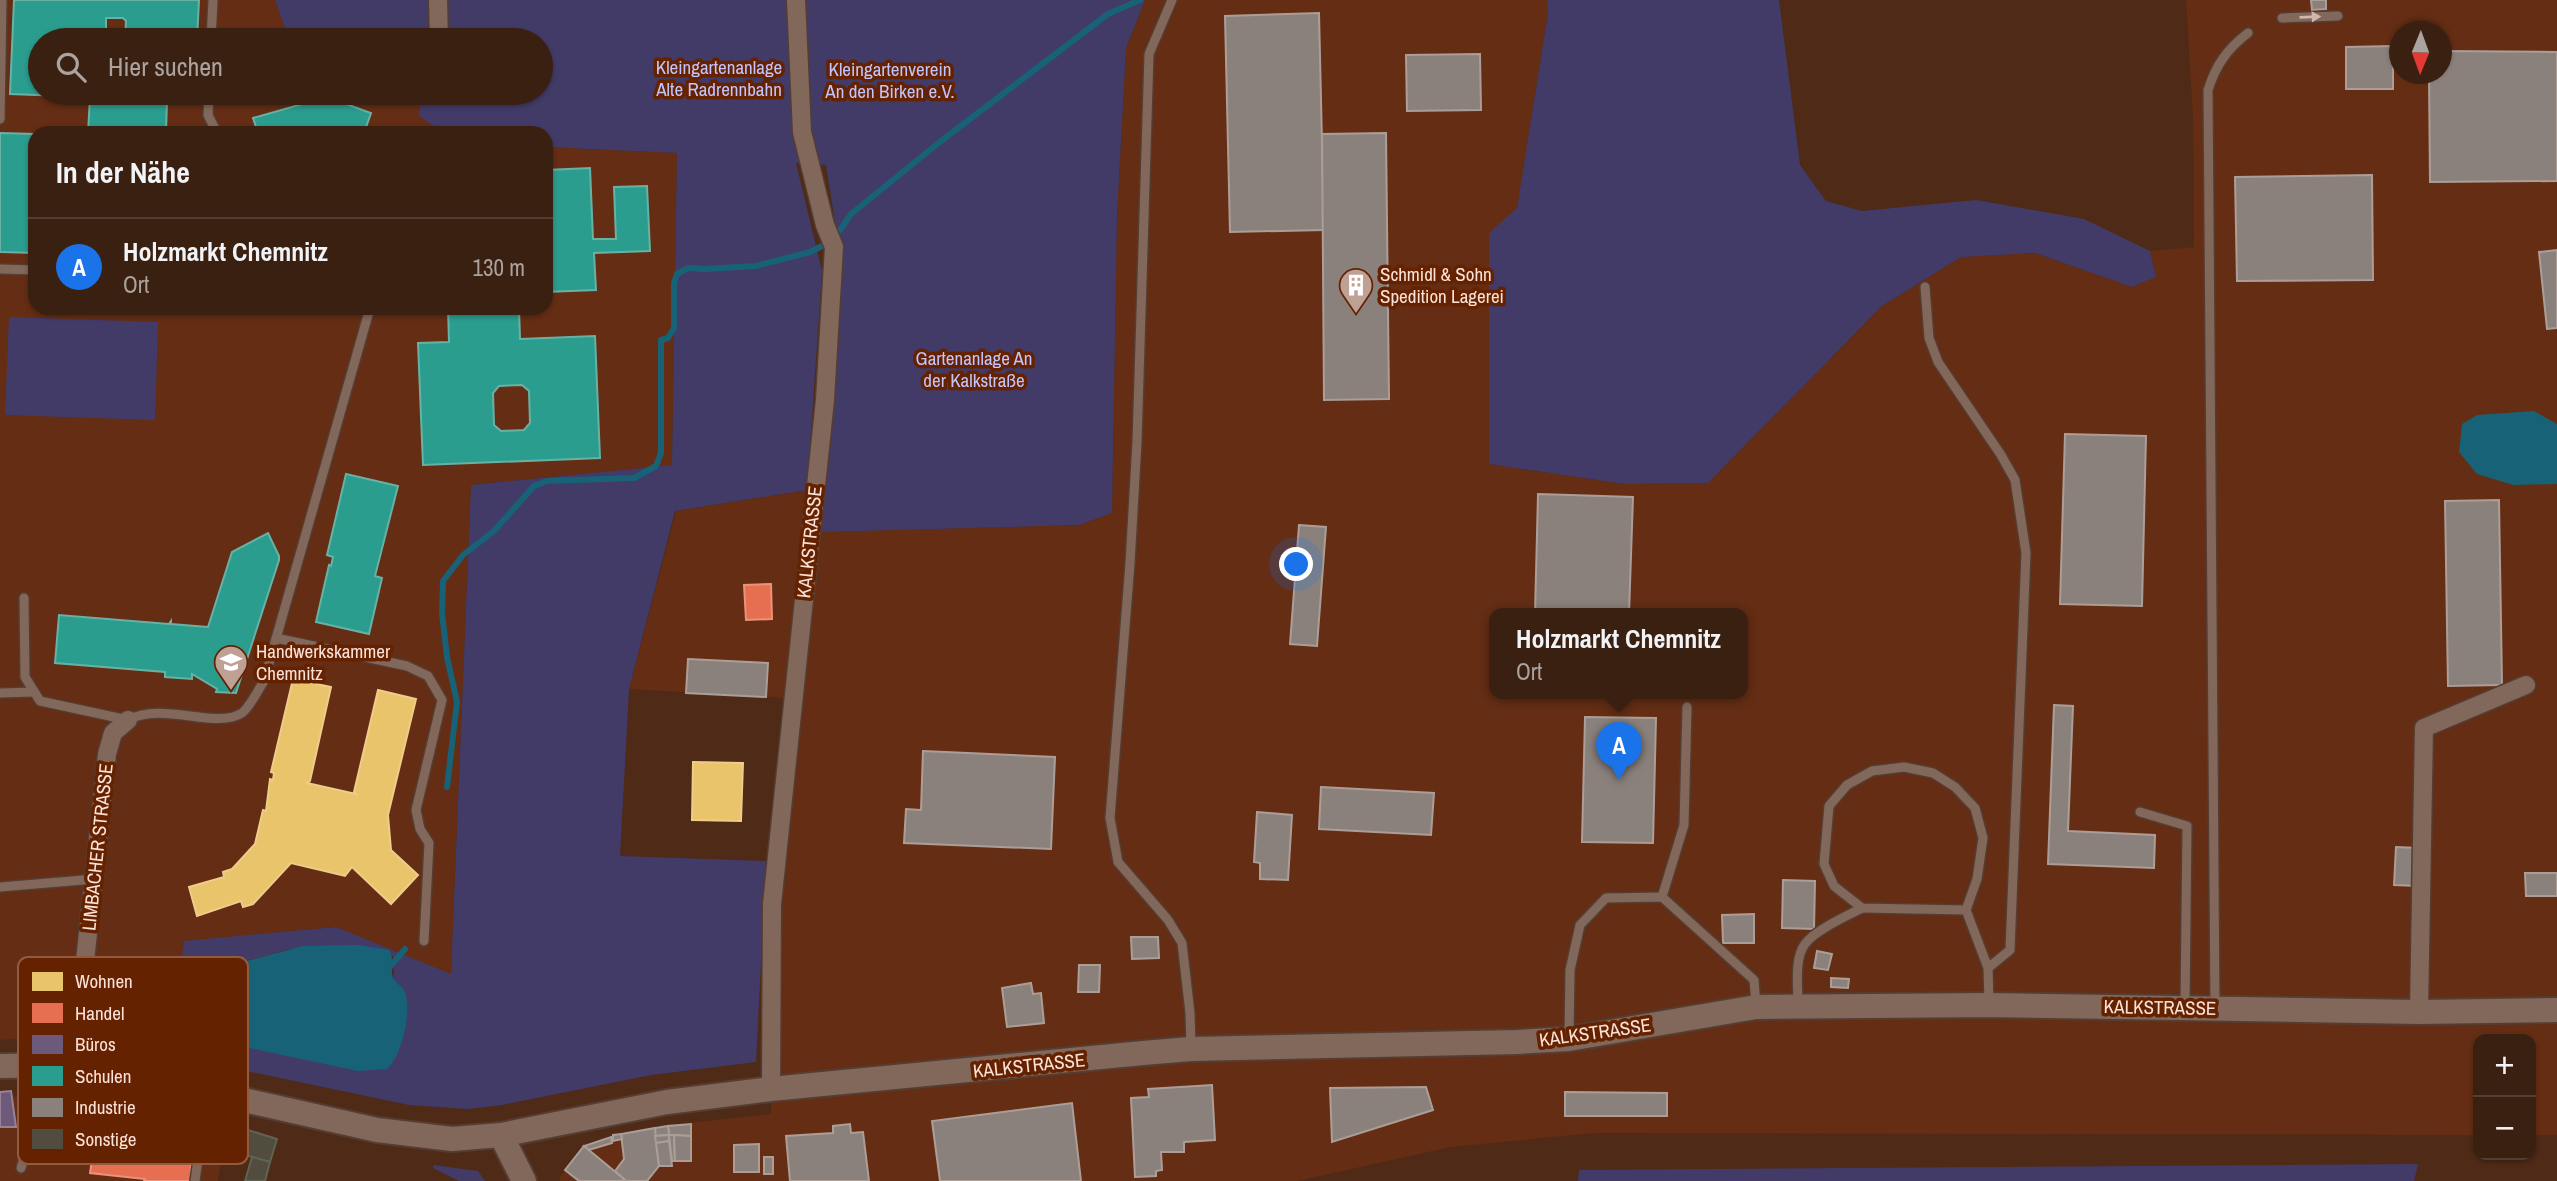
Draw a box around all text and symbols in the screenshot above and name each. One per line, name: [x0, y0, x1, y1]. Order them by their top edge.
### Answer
one-way arrow: [2299, 12, 2321, 23]
north arrow: [2389, 21, 2452, 84]
search box: [28, 28, 553, 105]
icon: search: [52, 48, 90, 86]
text: Hier suchen: [108, 49, 223, 84]
park label: Kleingartenanlage Alte Radrennbahn: [655, 54, 782, 102]
park label: Kleingartenverein An den Birken e.V.: [824, 56, 955, 104]
text: In der Nähe: [56, 152, 190, 192]
text: Holzmarkt Chemnitz: [123, 234, 328, 269]
text: A: [72, 252, 86, 283]
text: 130 m: [473, 252, 525, 283]
place label: Schmidl & Sohn Spedition Lagerei: [1380, 261, 1504, 309]
building icon: Schmidl & Sohn Spedition Lagerei: [1337, 266, 1375, 315]
text: Ort: [123, 269, 149, 300]
park label: Gartenanlage An der Kalkstraße: [916, 345, 1032, 393]
street label: KALKSTRASSE: [790, 485, 828, 599]
your location: [1279, 547, 1313, 581]
popup: [1489, 608, 1748, 699]
text: Holzmarkt Chemnitz: [1516, 621, 1721, 656]
place label: Handwerkskammer Chemnitz: [256, 638, 391, 686]
school or university icon: Handwerkskammer Chemnitz: [212, 643, 250, 692]
text: Ort: [1516, 656, 1542, 687]
pin: A: [1596, 722, 1642, 780]
street label: LIMBACHER STRASSE: [75, 762, 119, 932]
legend: [18, 957, 248, 1164]
text: Wohnen: [75, 968, 133, 994]
street label: KALKSTRASSE: [2103, 993, 2217, 1021]
text: Handel: [75, 1000, 124, 1026]
street label: KALKSTRASSE: [1537, 1011, 1653, 1053]
text: Büros: [75, 1031, 116, 1057]
map controls: [2473, 1034, 2536, 1160]
button: +: [2473, 1034, 2536, 1097]
street label: KALKSTRASSE: [972, 1046, 1086, 1084]
text: Schulen: [75, 1063, 131, 1089]
text: Industrie: [75, 1094, 136, 1120]
button: −: [2473, 1097, 2536, 1160]
text: Sonstige: [75, 1126, 137, 1152]

